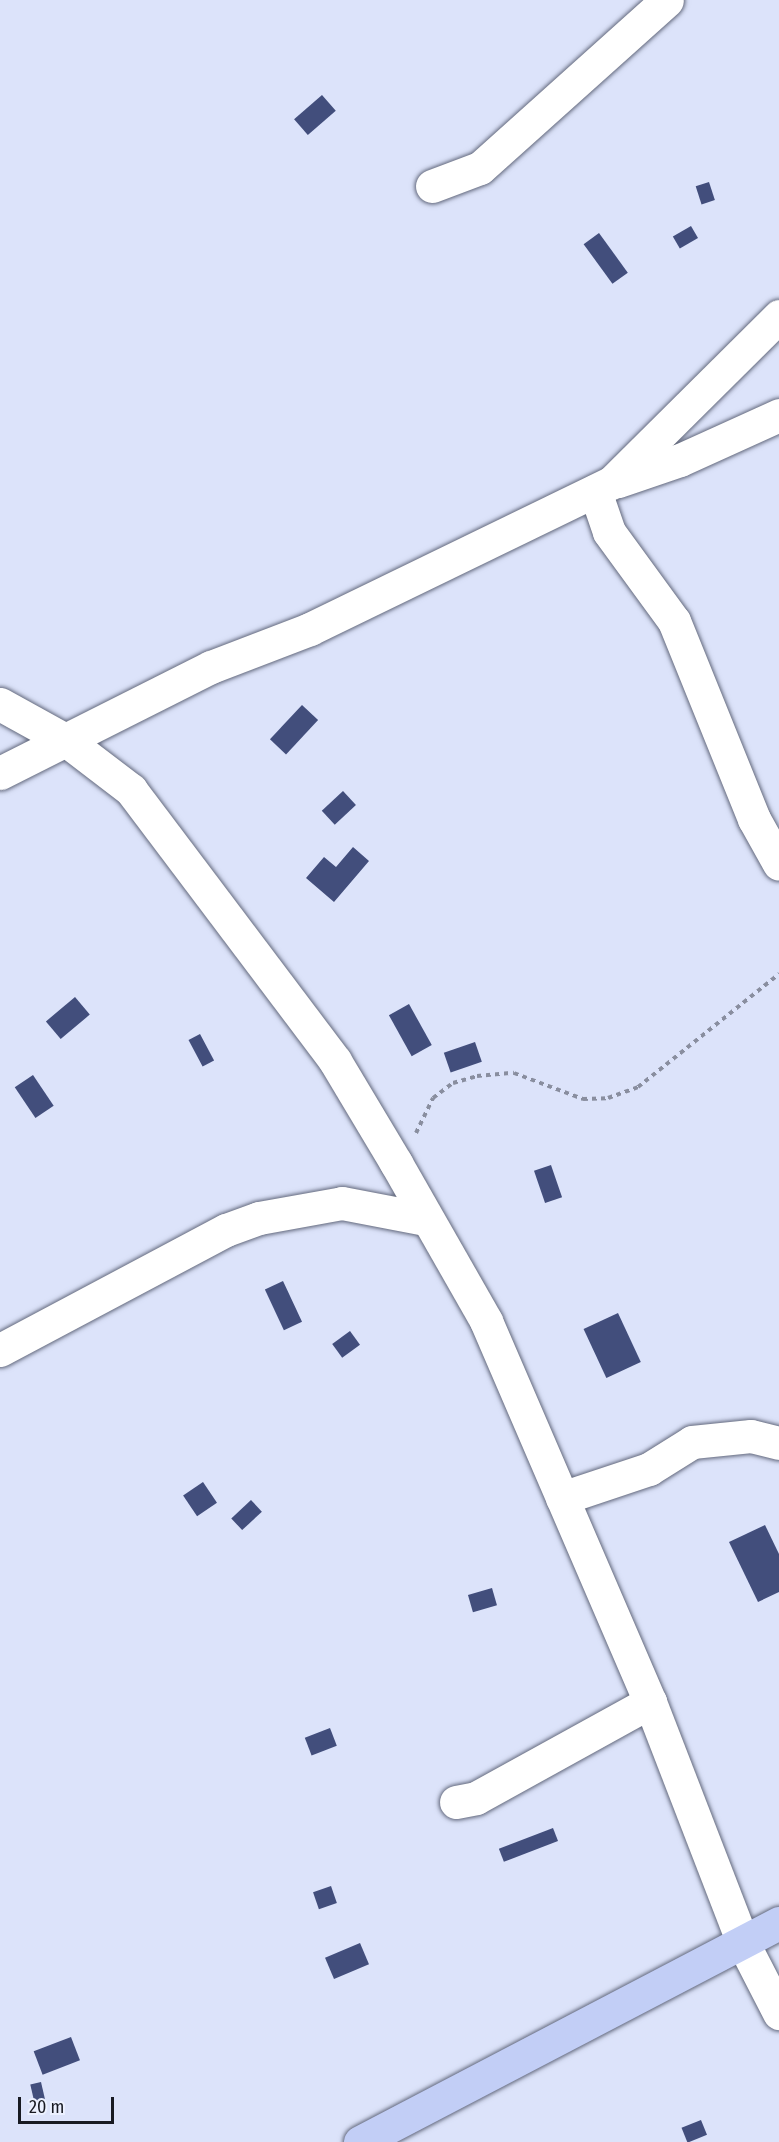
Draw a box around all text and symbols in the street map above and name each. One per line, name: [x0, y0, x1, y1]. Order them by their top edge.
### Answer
scale bar: [21, 2085, 117, 2123]
text: 20 m: [29, 2096, 64, 2118]

